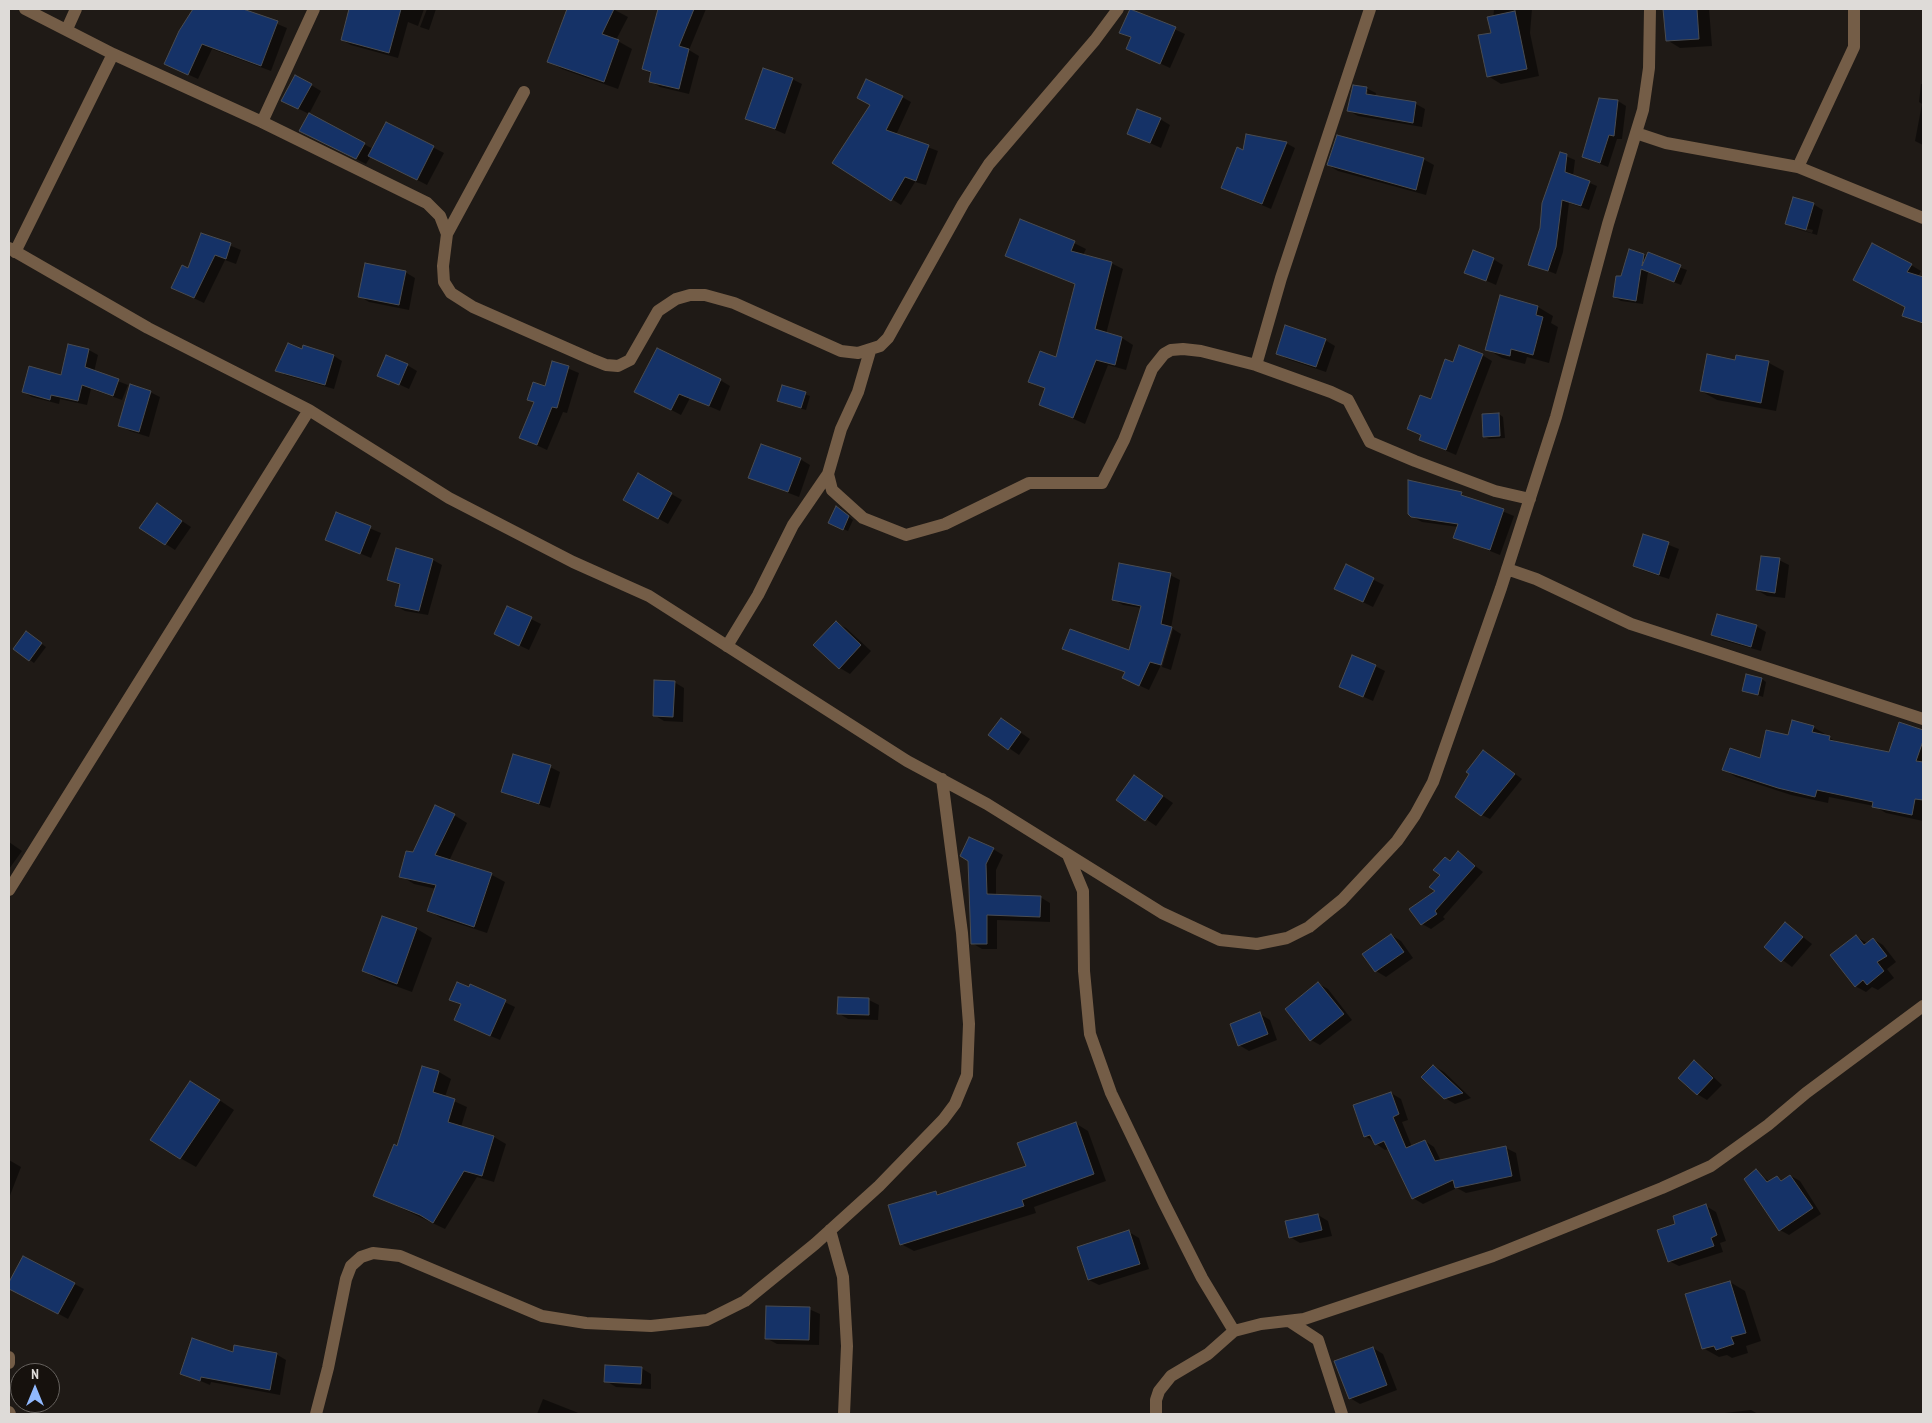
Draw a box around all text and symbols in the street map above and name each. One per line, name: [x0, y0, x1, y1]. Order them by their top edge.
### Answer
north arrow: [10, 1363, 60, 1413]
text: N: [31, 1365, 39, 1383]

